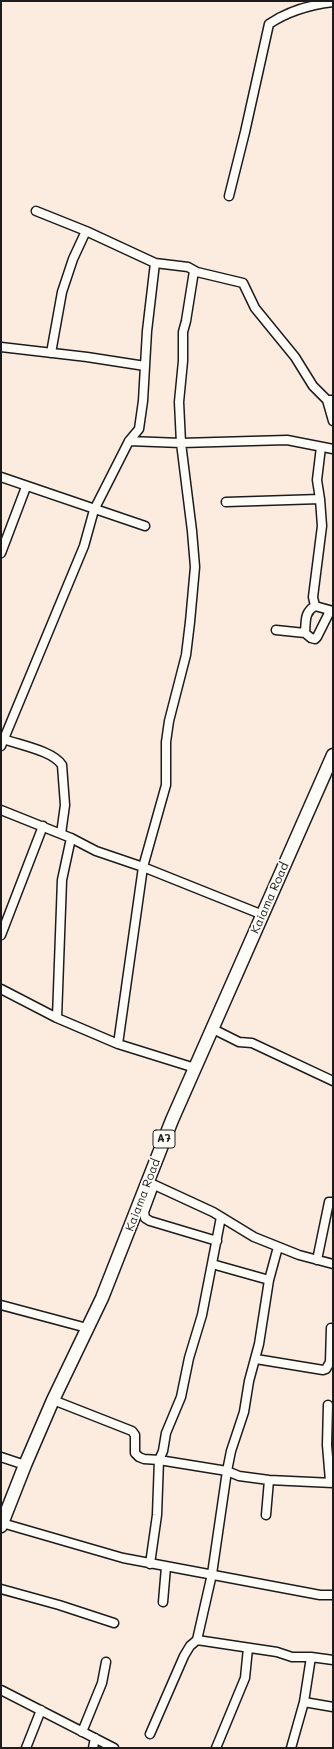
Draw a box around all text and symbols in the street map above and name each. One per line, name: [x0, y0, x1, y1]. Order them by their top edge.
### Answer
street label: Kaiama Road: [248, 860, 292, 936]
road number: A7: [153, 1130, 175, 1148]
street label: Kaiama Road: [123, 1157, 163, 1233]

